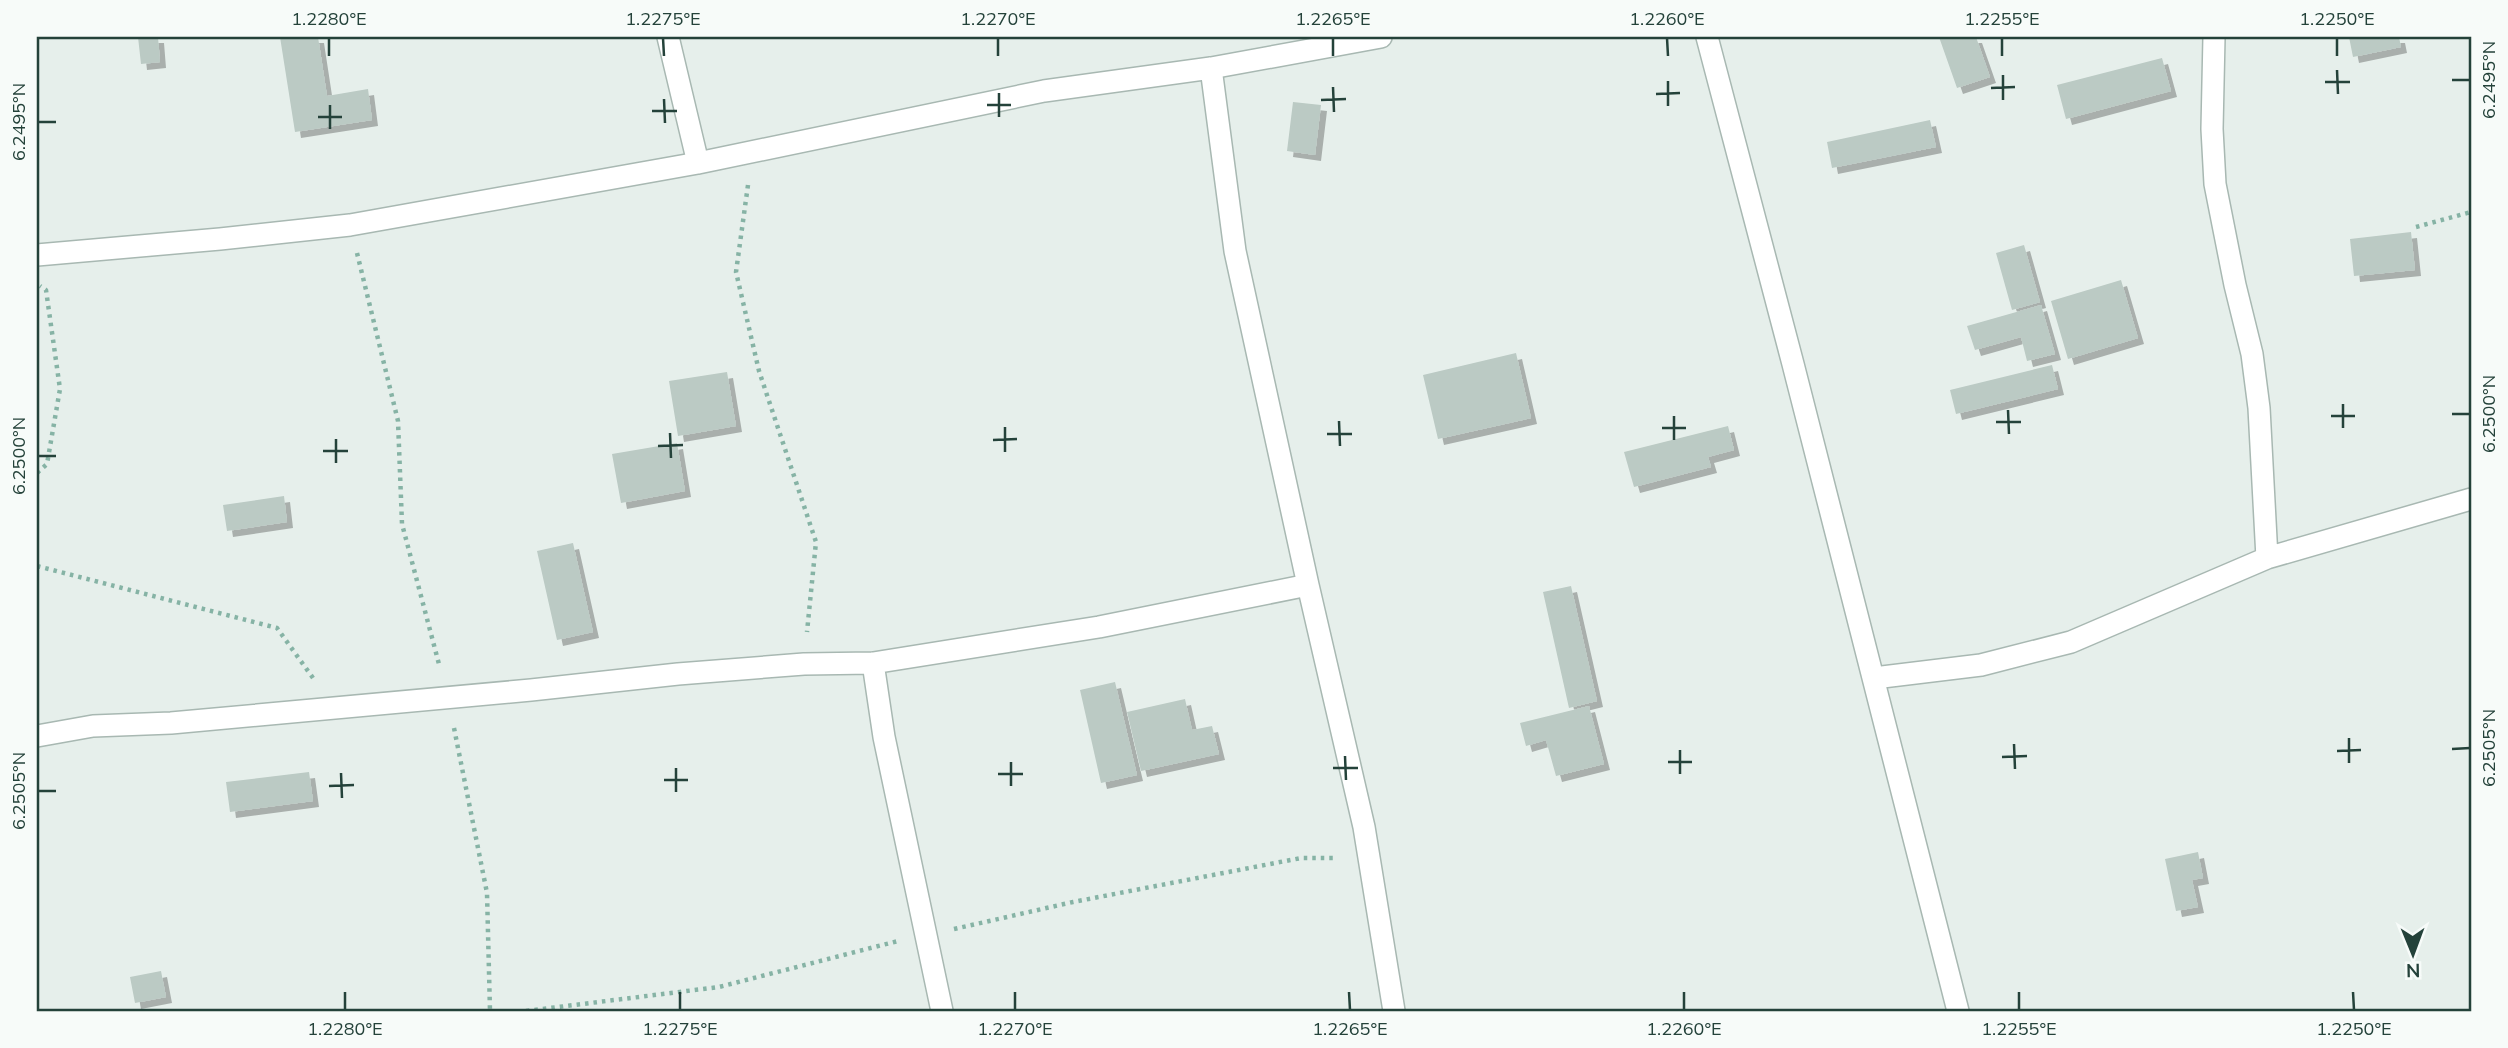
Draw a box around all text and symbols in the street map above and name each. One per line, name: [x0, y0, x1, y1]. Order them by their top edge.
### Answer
text: 1.2280°E: [291, 7, 367, 30]
text: 1.2275°E: [625, 7, 701, 30]
text: 1.2270°E: [960, 7, 1036, 30]
text: 1.2265°E: [1295, 7, 1371, 30]
text: 1.2260°E: [1629, 7, 1705, 30]
text: 1.2255°E: [1964, 7, 2040, 30]
text: 1.2250°E: [2299, 7, 2375, 30]
text: 6.2495°N: [2477, 41, 2500, 119]
text: 6.2495°N: [7, 83, 30, 161]
text: 6.2500°N: [2477, 375, 2500, 453]
text: 6.2500°N: [7, 417, 30, 495]
text: 6.2505°N: [2477, 709, 2500, 787]
text: 6.2505°N: [7, 752, 30, 830]
north arrow: [2378, 918, 2448, 988]
text: N: [2406, 959, 2421, 983]
text: 1.2280°E: [307, 1017, 383, 1040]
text: 1.2275°E: [642, 1017, 718, 1040]
text: 1.2270°E: [977, 1017, 1053, 1040]
text: 1.2265°E: [1312, 1017, 1388, 1040]
text: 1.2260°E: [1646, 1017, 1722, 1040]
text: 1.2255°E: [1981, 1017, 2057, 1040]
text: 1.2250°E: [2316, 1017, 2392, 1040]

